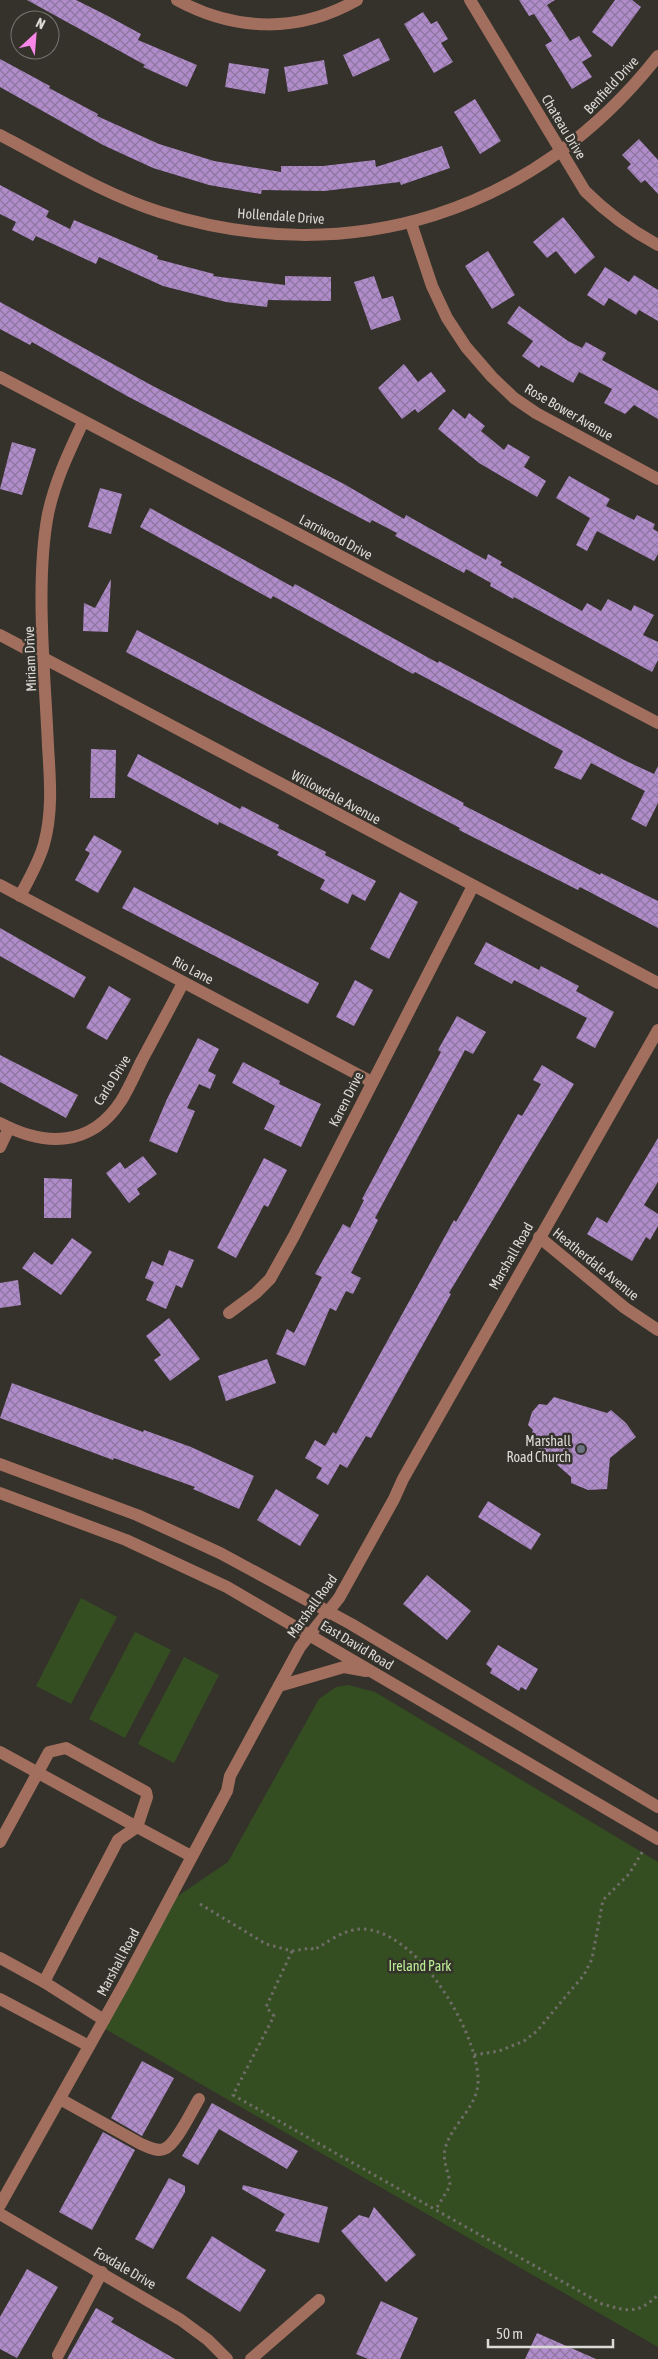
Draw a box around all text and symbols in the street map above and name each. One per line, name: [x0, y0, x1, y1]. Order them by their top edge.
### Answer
north arrow: [10, 10, 60, 60]
text: N: [33, 14, 48, 32]
street label: Benfield Drive: [580, 53, 642, 117]
street label: Chateau Drive: [539, 92, 589, 162]
street label: Hollendale Drive: [237, 205, 325, 227]
street label: Rose Bower Avenue: [522, 380, 616, 444]
street label: Larriwood Drive: [297, 511, 375, 563]
street label: Miriam Drive: [21, 626, 39, 692]
street label: Willowdale Avenue: [289, 767, 383, 827]
street label: Rio Lane: [170, 953, 216, 987]
street label: Carlo Drive: [90, 1052, 134, 1108]
street label: Karen Drive: [325, 1069, 367, 1129]
street label: Marshall Road: [485, 1220, 537, 1292]
street label: Heatherdale Avenue: [550, 1224, 642, 1304]
place label: Marshall Road Church: [506, 1433, 571, 1465]
marker: Marshall Road Church: [575, 1443, 587, 1455]
street label: Marshall Road: [284, 1571, 340, 1641]
street label: East David Road: [318, 1617, 396, 1673]
street label: Marshall Road: [93, 1925, 143, 1999]
park label: Ireland Park: [389, 1958, 452, 1974]
street label: Foxdale Drive: [91, 2244, 159, 2292]
scale bar: [488, 2316, 613, 2348]
text: 50 m: [496, 2325, 523, 2342]

